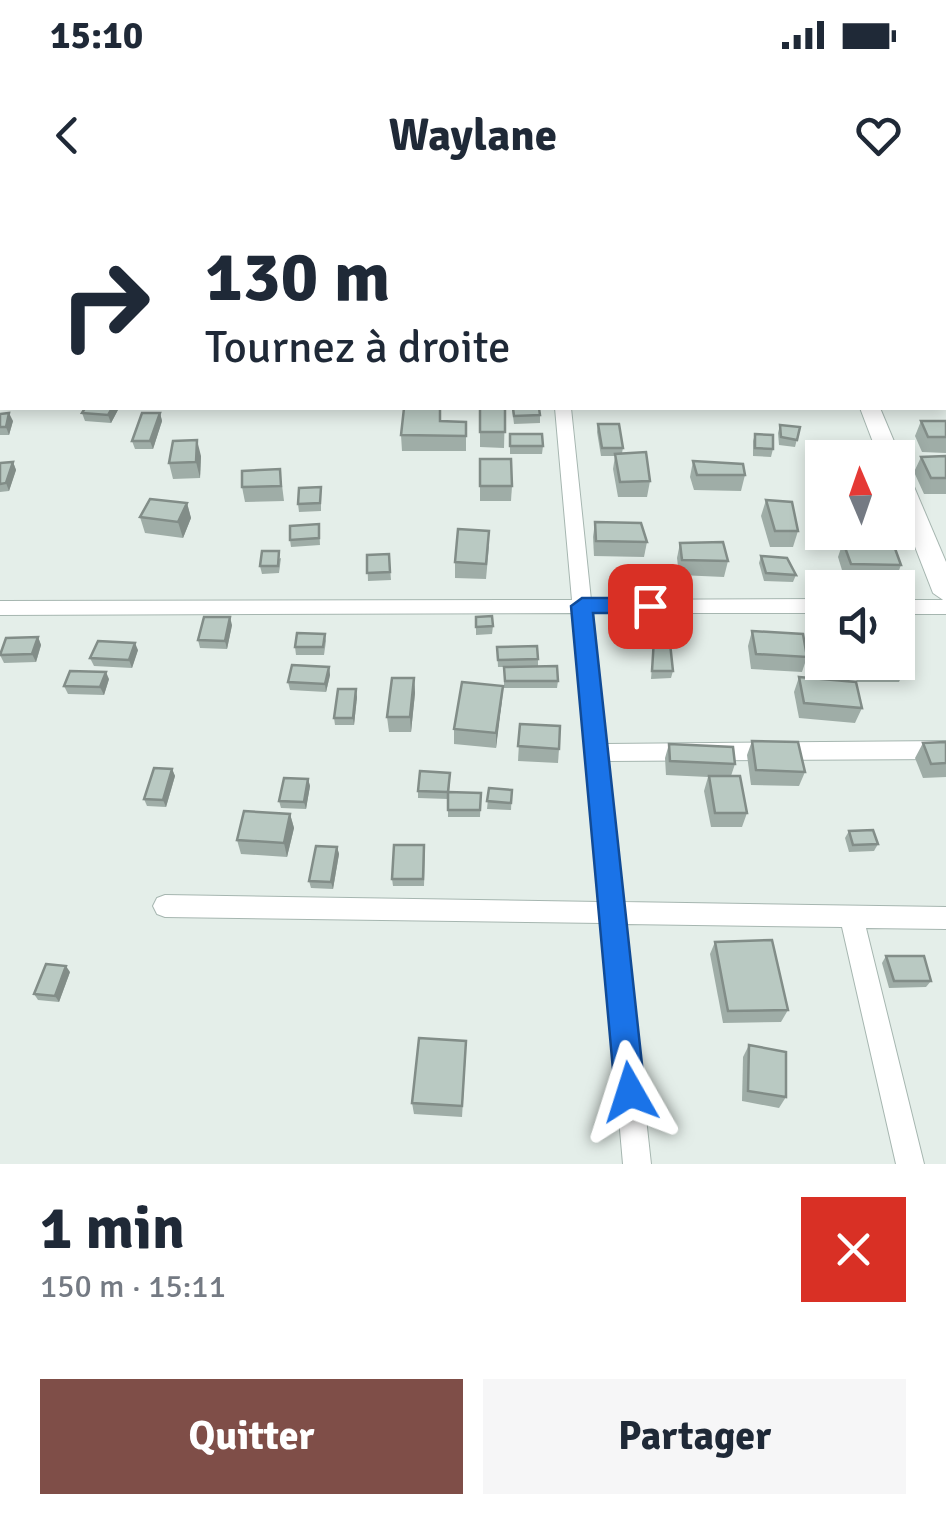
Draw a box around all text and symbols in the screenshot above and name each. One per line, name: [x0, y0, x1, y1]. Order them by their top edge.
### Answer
text: 15:10: [50, 12, 143, 59]
icon: back: [40, 108, 95, 163]
text: Waylane: [389, 108, 557, 163]
icon: heart: [851, 108, 906, 163]
text: 130 m: [205, 234, 390, 320]
icon: right: [40, 240, 170, 370]
text: Tournez à droite: [205, 320, 511, 375]
north arrow: [805, 440, 915, 550]
map controls: [805, 440, 915, 680]
pin: [608, 564, 693, 649]
button: sound: [805, 570, 915, 680]
icon: arrive: [623, 579, 678, 634]
position arrow: [578, 1040, 682, 1144]
text: 1 min: [40, 1192, 185, 1266]
button: close: [801, 1197, 906, 1302]
text: 150 m · 15:11: [40, 1267, 226, 1306]
button: Quitter: [40, 1379, 463, 1494]
button: Partager: [483, 1379, 906, 1494]

